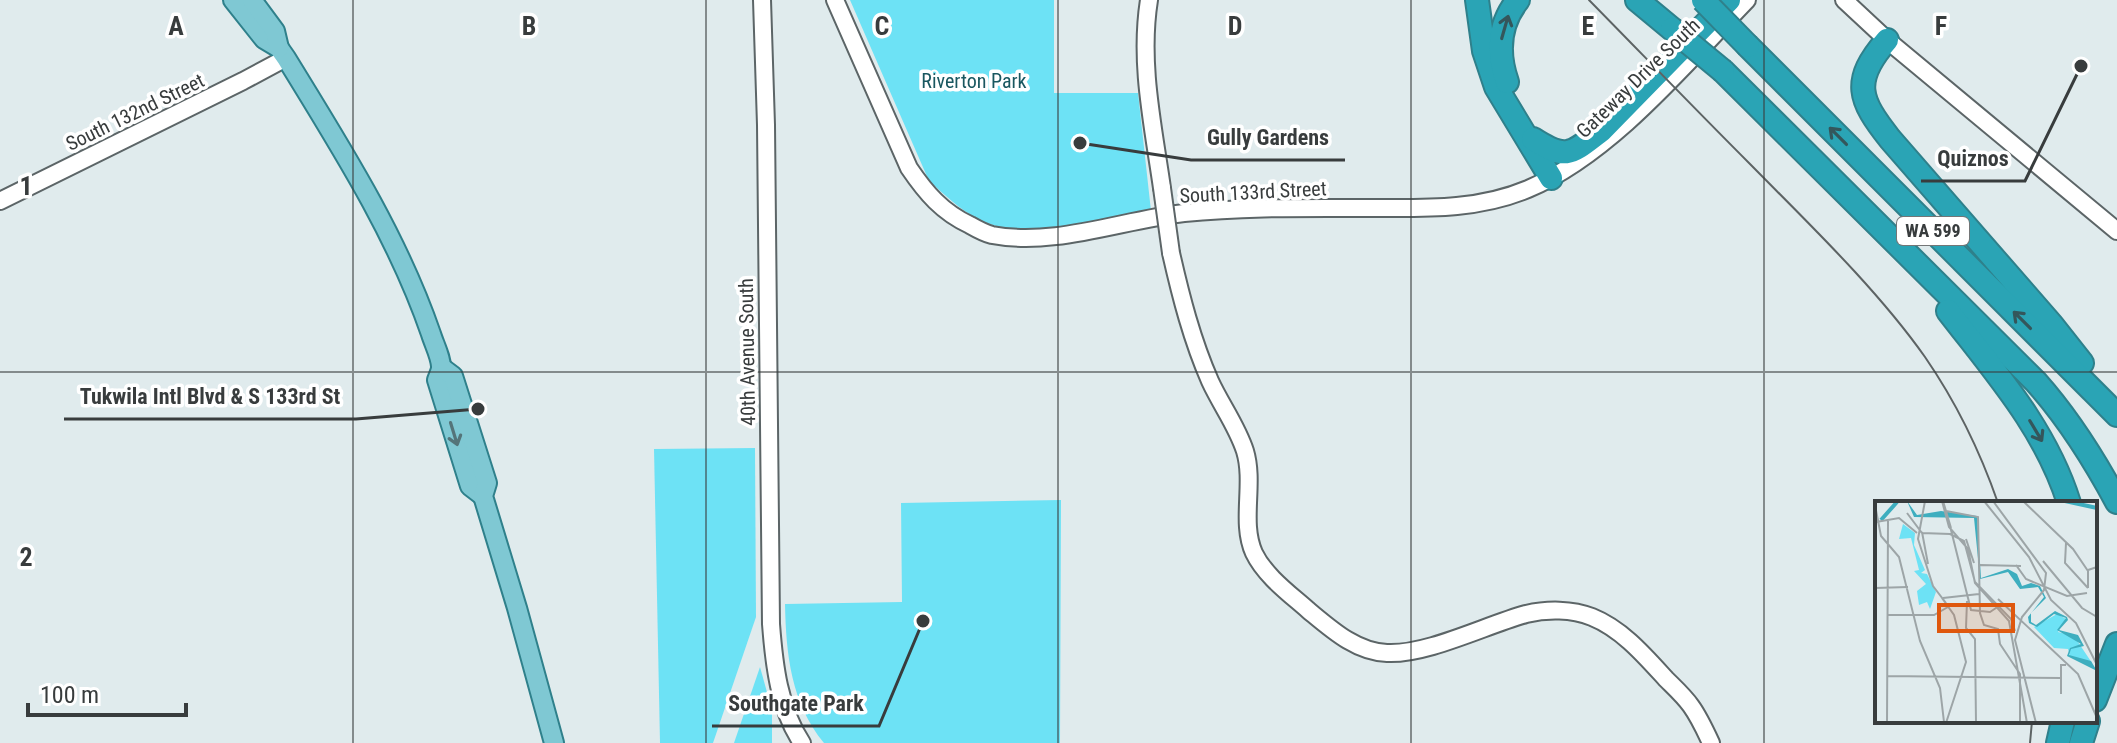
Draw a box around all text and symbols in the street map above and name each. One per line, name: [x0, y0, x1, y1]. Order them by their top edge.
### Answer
text: A: [168, 11, 184, 41]
text: B: [522, 11, 536, 41]
text: C: [875, 11, 890, 41]
text: D: [1228, 11, 1242, 41]
text: E: [1582, 11, 1595, 41]
text: F: [1935, 11, 1947, 41]
street label: Gateway Drive South: [1571, 13, 1705, 143]
one-way arrow: [1498, 15, 1513, 40]
street label: South 132nd Street: [62, 68, 208, 156]
park label: Riverton Park: [921, 69, 1027, 93]
callout: Gully Gardens: [1191, 114, 1345, 160]
text: Gully Gardens: [1207, 125, 1329, 150]
one-way arrow: [1829, 127, 1849, 147]
callout: Quiznos: [1921, 135, 2025, 181]
text: Quiznos: [1937, 146, 2009, 171]
text: 1: [19, 171, 33, 201]
street label: South 133rd Street: [1179, 176, 1327, 208]
road number: WA 599: [1897, 217, 1969, 245]
street label: 40th Avenue South: [734, 278, 760, 426]
one-way arrow: [2013, 311, 2032, 330]
callout: Tukwila Intl Blvd & S 133rd St: [64, 373, 356, 419]
text: Tukwila Intl Blvd & S 133rd St: [80, 384, 341, 409]
one-way arrow: [2028, 419, 2044, 442]
one-way arrow: [447, 421, 462, 447]
inset map: [1875, 501, 2097, 723]
text: 2: [19, 542, 33, 572]
scale bar: [28, 667, 186, 717]
callout: Southgate Park: [712, 680, 879, 726]
text: 100 m: [40, 681, 99, 709]
text: Southgate Park: [728, 691, 864, 716]

